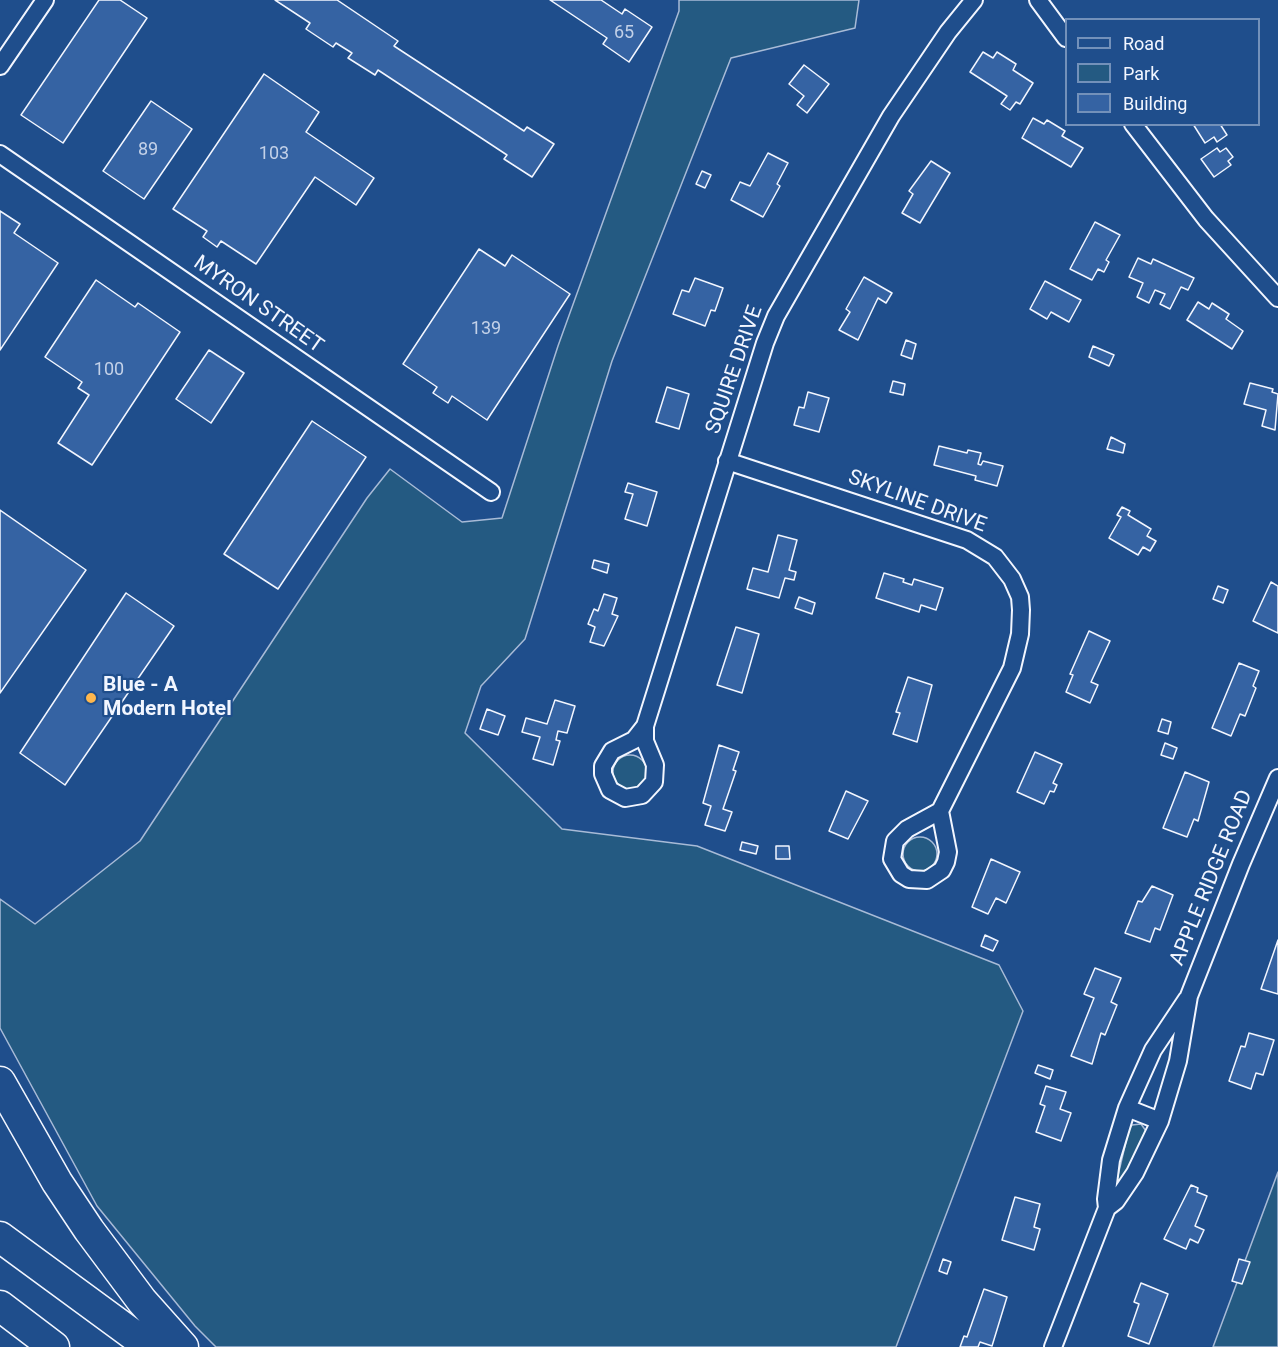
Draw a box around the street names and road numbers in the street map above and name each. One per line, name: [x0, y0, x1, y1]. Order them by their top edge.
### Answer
street label: MYRON STREET: [188, 251, 328, 359]
street label: SQUIRE DRIVE: [701, 303, 769, 437]
street label: SKYLINE DRIVE: [844, 465, 990, 539]
street label: APPLE RIDGE ROAD: [1165, 787, 1259, 969]

